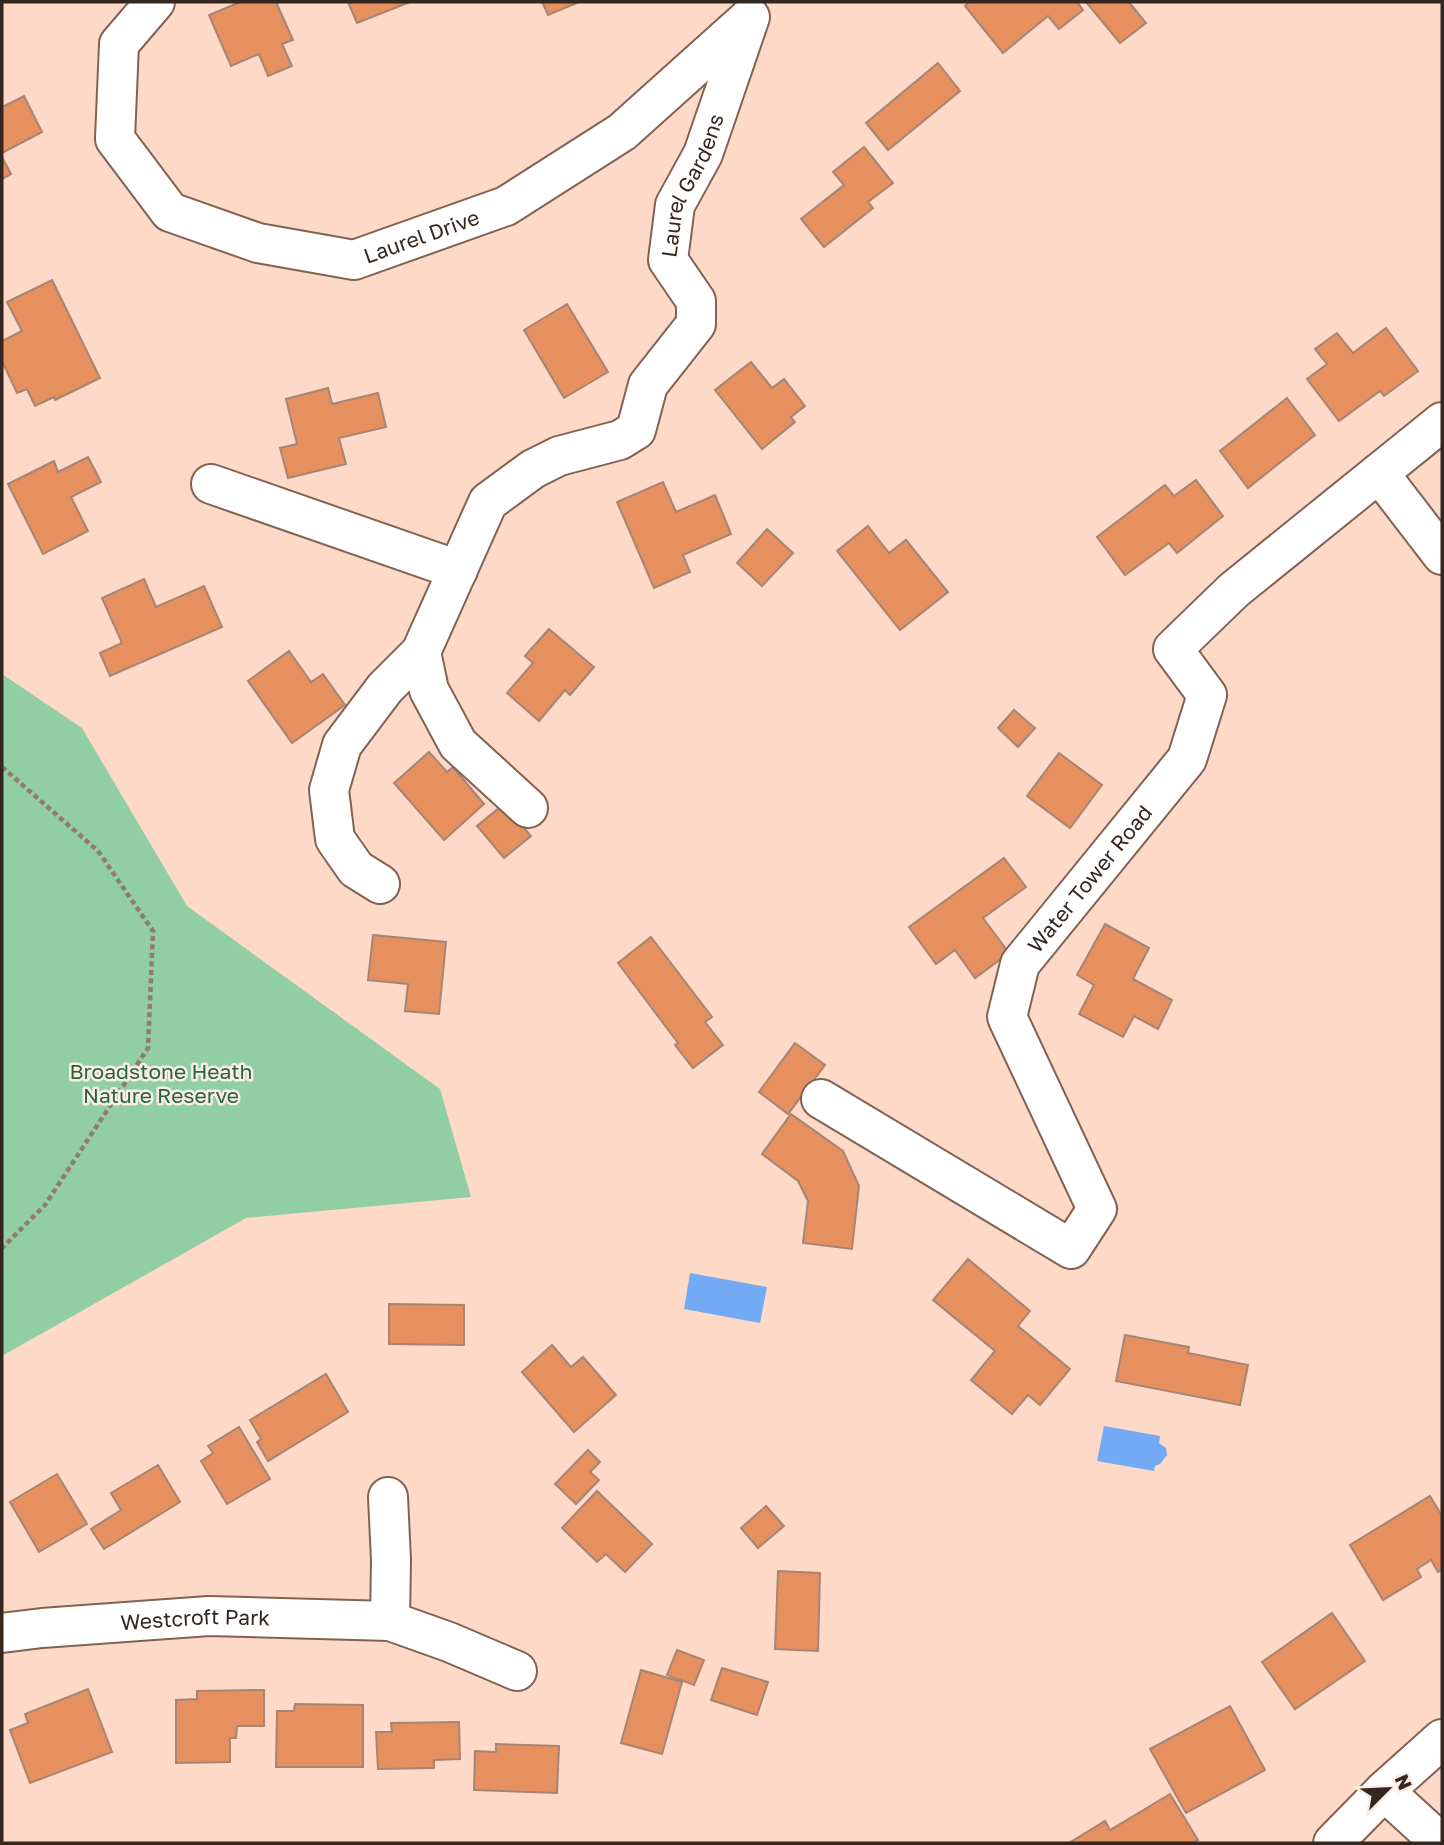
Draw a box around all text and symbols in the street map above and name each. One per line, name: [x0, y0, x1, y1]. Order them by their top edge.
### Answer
street label: Laurel Gardens: [655, 110, 729, 259]
street label: Laurel Drive: [360, 204, 483, 269]
street label: Water Tower Road: [1022, 800, 1157, 958]
park label: Broadstone Heath Nature Reserve: [69, 1058, 253, 1108]
street label: Westcroft Park: [120, 1603, 271, 1635]
north arrow: [1353, 1754, 1423, 1824]
text: N: [1391, 1771, 1417, 1793]

